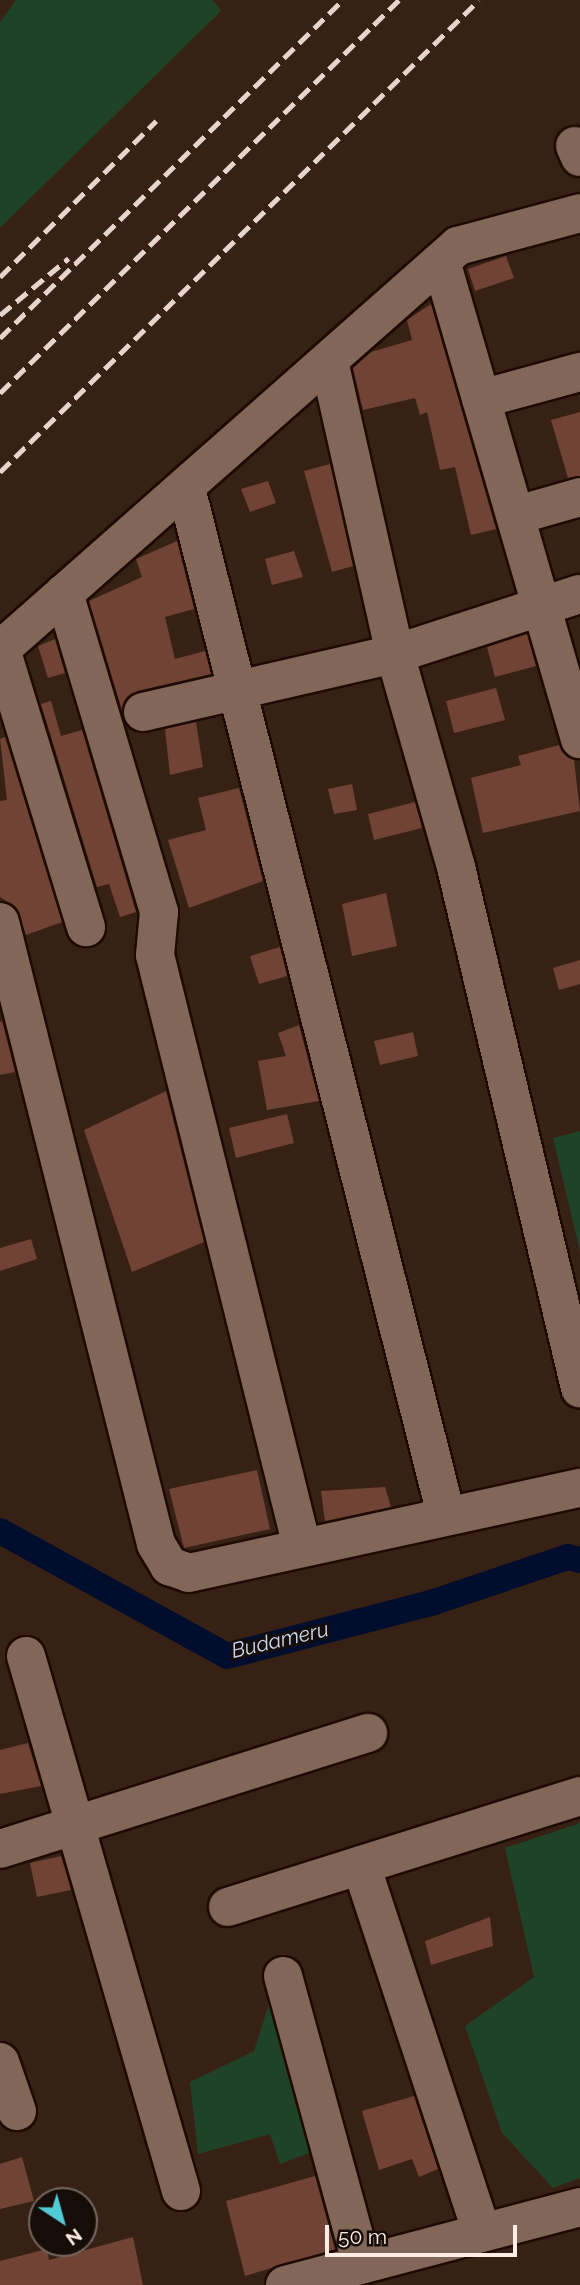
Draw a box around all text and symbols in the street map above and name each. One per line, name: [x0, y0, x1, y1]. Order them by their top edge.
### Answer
water label: Budameru: [229, 1617, 331, 1663]
north arrow: [28, 2187, 98, 2257]
scale bar: [328, 2212, 520, 2256]
text: N: [62, 2224, 86, 2251]
text: 50 m: [338, 2224, 387, 2249]

